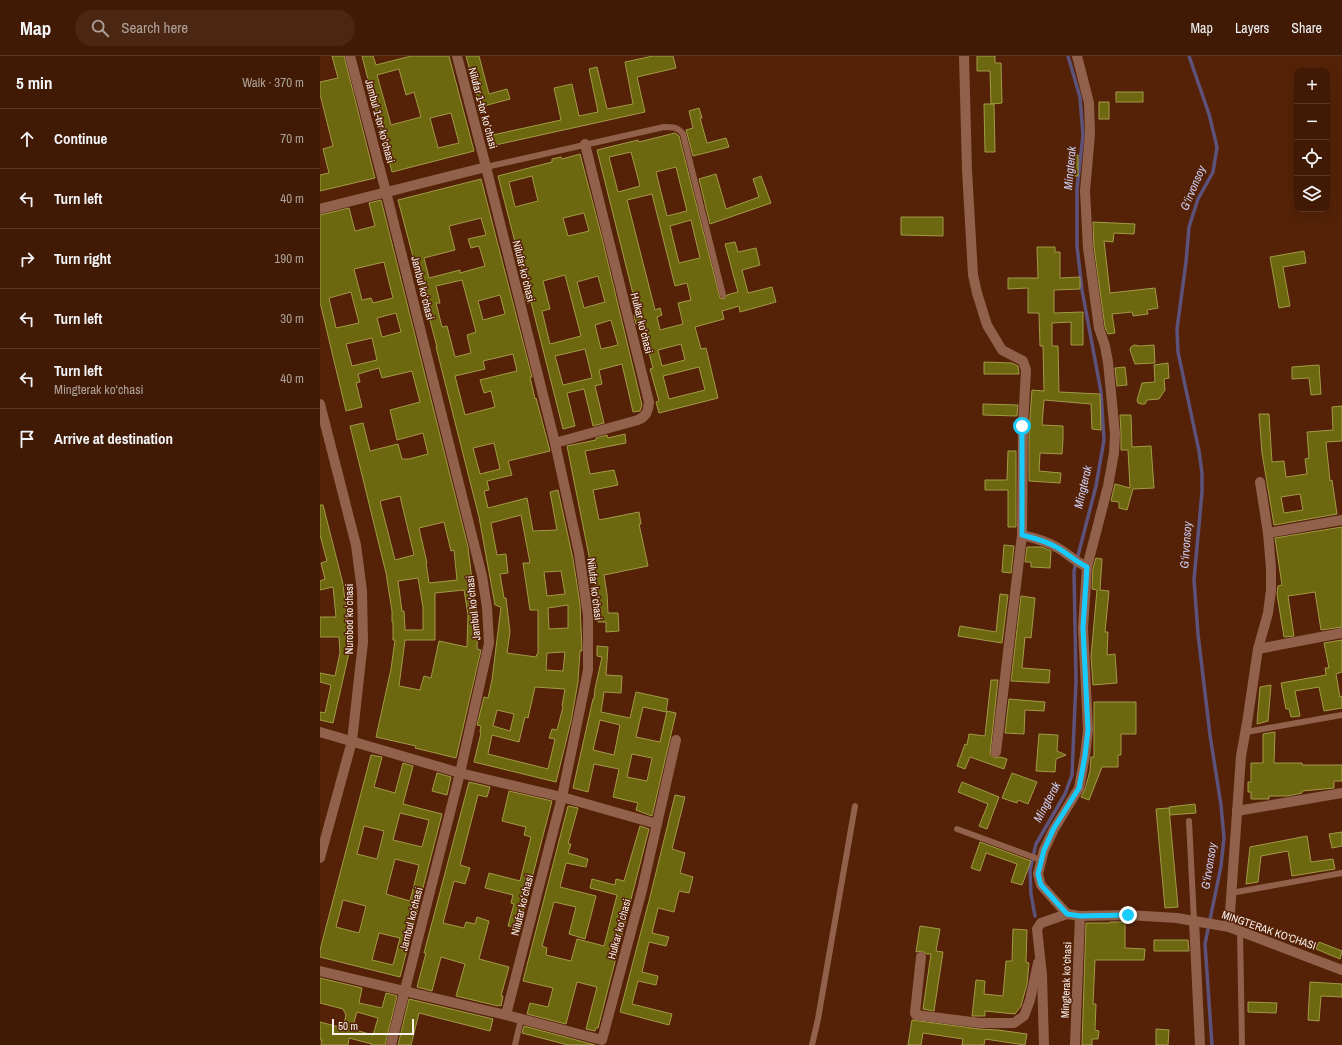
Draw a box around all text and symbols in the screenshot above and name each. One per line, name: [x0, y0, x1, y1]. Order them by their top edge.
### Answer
search box: [75, 10, 355, 46]
text: Map: [20, 15, 51, 41]
icon: search: [89, 17, 111, 39]
text: Search here: [121, 17, 188, 38]
text: Map: [1191, 19, 1213, 37]
text: Layers: [1235, 19, 1269, 37]
text: Share: [1291, 19, 1322, 37]
street label: Nilufar 1-tor koʻchasi: [465, 66, 501, 150]
map controls: [1294, 68, 1330, 212]
button: +: [1294, 68, 1330, 104]
text: 5 min: [16, 71, 52, 94]
text: Walk · 370 m: [242, 74, 304, 91]
street label: Jambul 1-tor koʻchasi: [362, 78, 398, 164]
button: −: [1294, 104, 1330, 140]
icon: ahead: [16, 128, 38, 150]
text: Continue: [54, 128, 107, 149]
text: 70 m: [280, 130, 304, 147]
button: locate: [1294, 140, 1330, 176]
water label: Mingterak: [1060, 144, 1080, 190]
water label: G‘irvonsoy: [1176, 162, 1210, 213]
button: layers: [1294, 176, 1330, 212]
icon: left: [16, 188, 38, 210]
text: Turn left: [54, 188, 102, 209]
text: 40 m: [280, 190, 304, 207]
street label: Nilufar koʻchasi: [510, 239, 538, 303]
icon: right: [16, 248, 38, 270]
text: Turn right: [54, 248, 111, 269]
text: 190 m: [274, 250, 304, 267]
street label: Jambul koʻchasi: [408, 255, 438, 321]
street label: Hulkar koʻchasi: [628, 291, 656, 355]
icon: left: [16, 308, 38, 330]
text: Turn left: [54, 308, 102, 329]
text: 30 m: [280, 310, 304, 327]
text: Turn left: [54, 360, 102, 381]
icon: left: [16, 368, 38, 390]
text: 40 m: [280, 370, 304, 387]
text: Mingterak ko‘chasi: [54, 381, 143, 398]
route start: [1013, 417, 1031, 435]
icon: arrive: [16, 428, 38, 450]
text: Arrive at destination: [54, 428, 173, 449]
water label: Mingterak: [1070, 463, 1096, 510]
water label: G‘irvonsoy: [1176, 520, 1196, 569]
street label: Nilufar koʻchasi: [584, 557, 606, 621]
street label: Jambul koʻchasi: [463, 575, 483, 641]
street label: Nurobod koʻchasi: [342, 584, 356, 654]
water label: Mingterak: [1030, 778, 1065, 825]
water label: G‘irvonsoy: [1197, 840, 1221, 890]
street label: Nilufar koʻchasi: [508, 873, 536, 937]
street label: Jambul koʻchasi: [396, 886, 426, 952]
street label: Hulkar koʻchasi: [604, 897, 634, 961]
route end: [1119, 906, 1137, 924]
street label: MINGTERAK KO‘CHASI: [1220, 907, 1318, 953]
street label: Mingterak koʻchasi: [1058, 942, 1074, 1018]
scale bar: [332, 1017, 414, 1036]
text: 50 m: [338, 1019, 358, 1033]

